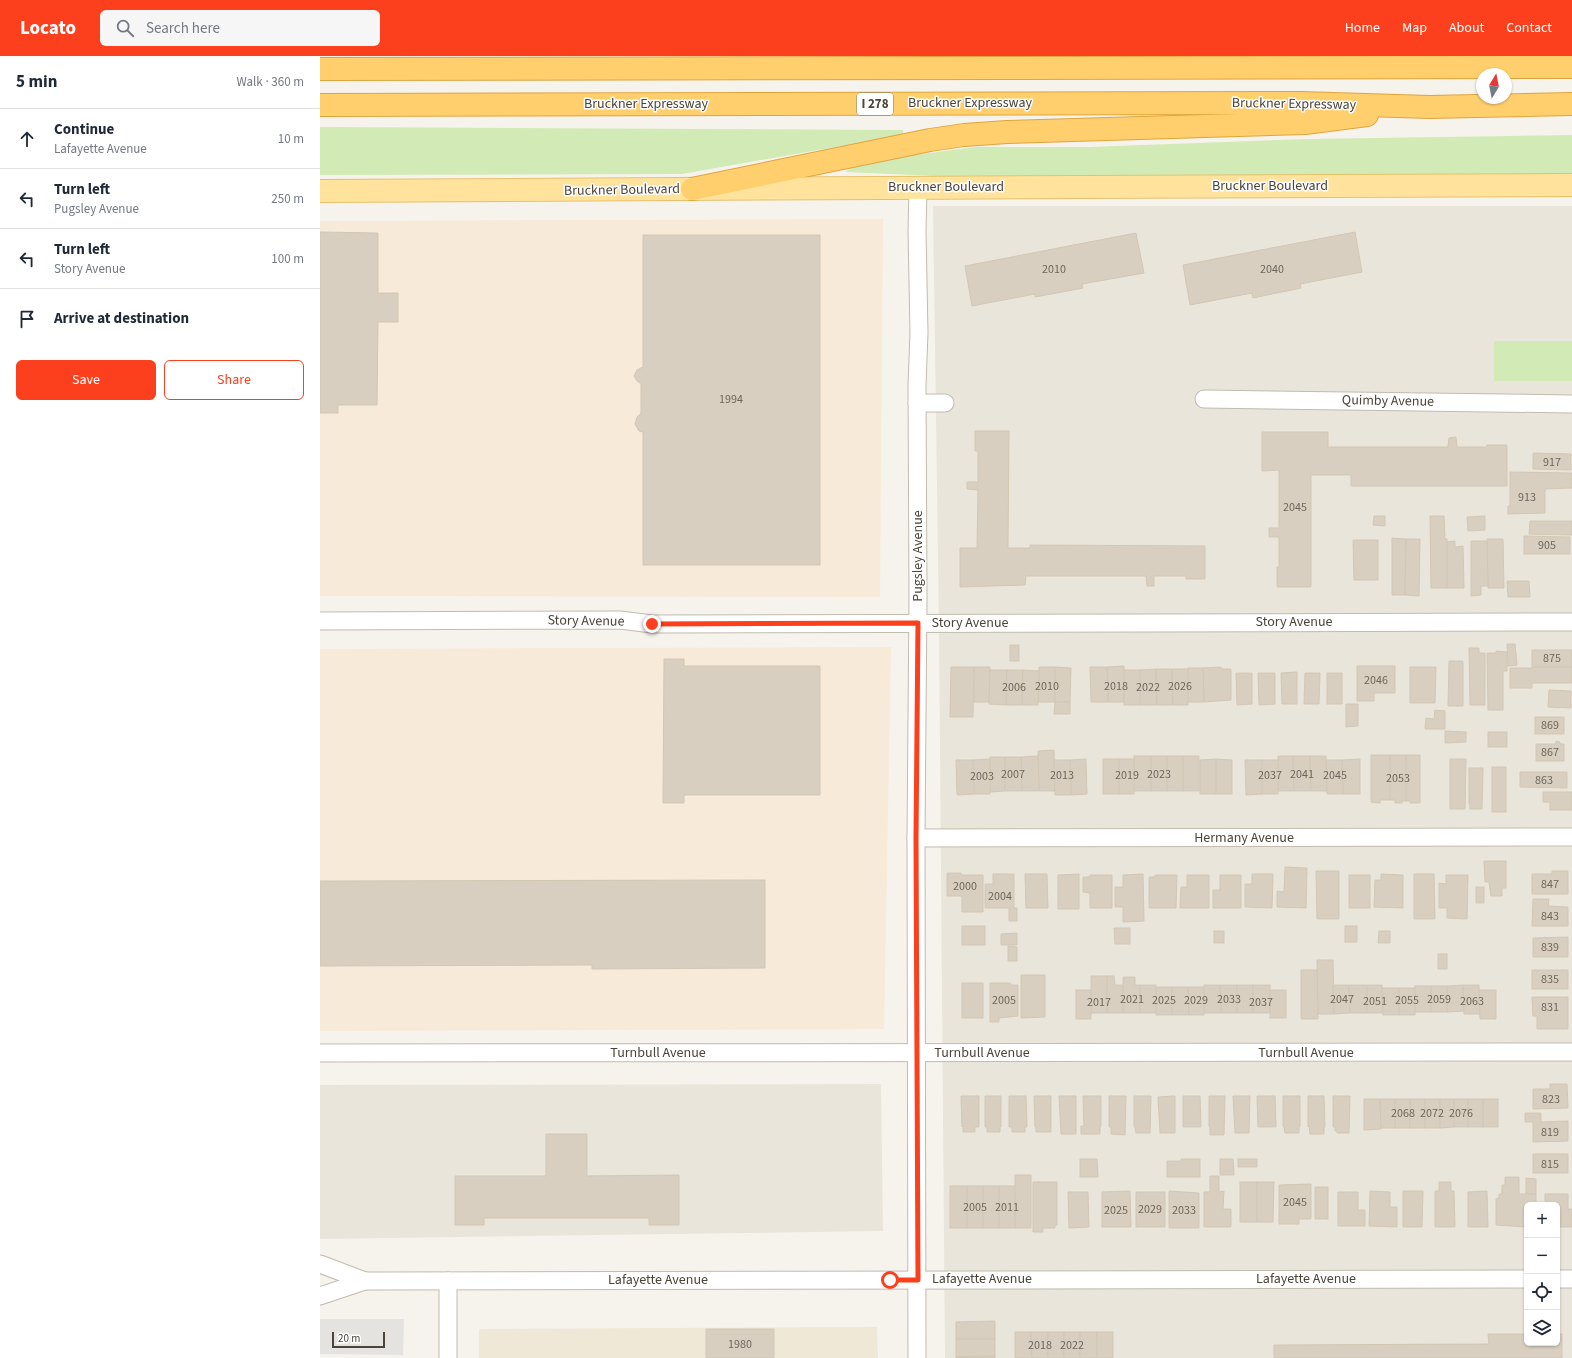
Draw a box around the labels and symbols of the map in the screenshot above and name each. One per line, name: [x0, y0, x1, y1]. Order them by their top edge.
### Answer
north arrow: [1476, 68, 1512, 104]
road number: I 278: [857, 93, 893, 115]
street label: Bruckner Expressway: [908, 93, 1033, 113]
street label: Bruckner Expressway: [1232, 93, 1357, 115]
street label: Bruckner Expressway: [584, 94, 709, 114]
street label: Bruckner Boulevard: [1212, 176, 1328, 196]
street label: Bruckner Boulevard: [888, 177, 1004, 197]
street label: Bruckner Boulevard: [564, 179, 680, 201]
house number: 2010: [1042, 261, 1066, 278]
house number: 2040: [1260, 261, 1284, 278]
street label: Quimby Avenue: [1342, 390, 1434, 412]
house number: 1994: [719, 391, 743, 408]
house number: 917: [1543, 454, 1561, 471]
house number: 913: [1518, 489, 1536, 506]
house number: 2045: [1283, 499, 1307, 516]
street label: Pugsley Avenue: [908, 510, 928, 602]
house number: 905: [1538, 537, 1556, 554]
street label: Story Avenue: [547, 610, 625, 632]
street label: Story Avenue: [1256, 612, 1333, 632]
street label: Story Avenue: [932, 613, 1009, 633]
route end: [643, 615, 661, 633]
house number: 875: [1543, 650, 1561, 667]
house number: 2046: [1364, 672, 1388, 689]
house number: 2010: [1035, 678, 1059, 695]
house number: 2018: [1104, 678, 1128, 695]
house number: 2026: [1168, 678, 1192, 695]
house number: 2006: [1002, 679, 1026, 696]
house number: 2022: [1136, 679, 1160, 696]
house number: 869: [1541, 717, 1559, 734]
house number: 867: [1541, 744, 1559, 761]
house number: 2007: [1001, 766, 1025, 783]
house number: 2023: [1147, 766, 1171, 783]
house number: 2041: [1290, 766, 1314, 783]
house number: 2013: [1050, 767, 1074, 784]
house number: 2019: [1115, 767, 1139, 784]
house number: 2037: [1258, 767, 1282, 784]
house number: 2045: [1323, 767, 1347, 784]
house number: 2003: [970, 768, 994, 785]
house number: 2053: [1386, 770, 1410, 787]
house number: 863: [1535, 772, 1553, 789]
street label: Hermany Avenue: [1194, 828, 1294, 848]
house number: 847: [1541, 876, 1559, 893]
house number: 2000: [953, 878, 977, 895]
house number: 2004: [988, 888, 1012, 905]
house number: 843: [1541, 908, 1559, 925]
house number: 839: [1541, 939, 1559, 956]
house number: 835: [1541, 971, 1559, 988]
house number: 2021: [1120, 991, 1144, 1008]
house number: 2033: [1217, 991, 1241, 1008]
house number: 2047: [1330, 991, 1354, 1008]
house number: 2059: [1427, 991, 1451, 1008]
house number: 2005: [992, 992, 1016, 1009]
house number: 2025: [1152, 992, 1176, 1009]
house number: 2029: [1184, 992, 1208, 1009]
house number: 2055: [1395, 992, 1419, 1009]
house number: 2051: [1363, 993, 1387, 1010]
house number: 2063: [1460, 993, 1484, 1010]
house number: 2017: [1087, 994, 1111, 1011]
house number: 2037: [1249, 994, 1273, 1011]
house number: 831: [1541, 999, 1559, 1016]
street label: Turnbull Avenue: [610, 1043, 706, 1063]
street label: Turnbull Avenue: [934, 1043, 1030, 1063]
street label: Turnbull Avenue: [1258, 1043, 1354, 1063]
house number: 823: [1542, 1091, 1560, 1108]
house number: 2068: [1391, 1105, 1415, 1122]
house number: 2072: [1420, 1105, 1444, 1122]
house number: 2076: [1449, 1105, 1473, 1122]
house number: 819: [1541, 1124, 1559, 1141]
house number: 815: [1541, 1156, 1559, 1173]
house number: 2045: [1283, 1194, 1307, 1211]
house number: 2005: [963, 1199, 987, 1216]
house number: 2011: [995, 1199, 1019, 1216]
house number: 2029: [1138, 1201, 1162, 1218]
house number: 2025: [1104, 1202, 1128, 1219]
house number: 2033: [1172, 1202, 1196, 1219]
street label: Lafayette Avenue: [932, 1269, 1032, 1289]
street label: Lafayette Avenue: [1256, 1269, 1356, 1289]
street label: Lafayette Avenue: [608, 1270, 708, 1290]
route start: [881, 1271, 899, 1289]
scale bar: [332, 1330, 385, 1349]
house number: 1980: [728, 1336, 752, 1353]
house number: 2018: [1028, 1337, 1052, 1354]
house number: 2022: [1060, 1337, 1084, 1354]

